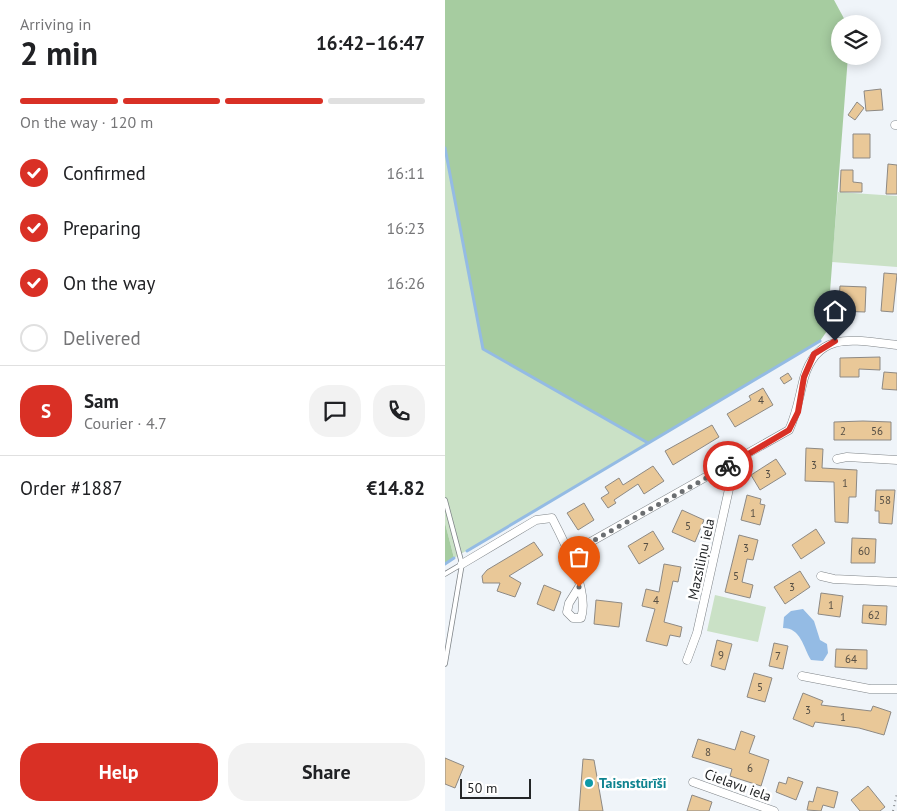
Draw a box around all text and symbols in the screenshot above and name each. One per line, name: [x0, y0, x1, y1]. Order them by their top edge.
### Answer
text: Arriving in: [20, 14, 91, 34]
map controls: [831, 15, 881, 65]
button: layers: [831, 15, 881, 65]
text: 16:42–16:47: [316, 31, 425, 55]
text: 2 min: [20, 32, 98, 74]
text: On the way · 120 m: [20, 112, 153, 132]
icon: check: [20, 159, 48, 187]
text: Confirmed: [63, 161, 146, 185]
text: 16:11: [387, 163, 425, 183]
icon: check: [20, 214, 48, 242]
text: Preparing: [63, 216, 141, 240]
text: 16:23: [387, 218, 425, 238]
icon: check: [20, 269, 48, 297]
text: On the way: [63, 271, 155, 295]
text: 16:26: [387, 273, 425, 293]
pin: [814, 290, 856, 341]
icon: home: [821, 297, 849, 325]
text: Delivered: [63, 326, 141, 350]
button: chat: [309, 385, 361, 437]
button: phone: [373, 385, 425, 437]
text: Sam: [84, 389, 119, 413]
house number: 4: [758, 393, 764, 407]
text: S: [41, 399, 51, 423]
text: Courier · 4.7: [84, 413, 167, 433]
house number: 2: [840, 424, 846, 438]
house number: 56: [871, 424, 883, 438]
courier: [703, 441, 753, 491]
icon: bike: [714, 452, 742, 480]
house number: 3: [811, 458, 817, 472]
house number: 3: [765, 467, 771, 481]
text: Order #1887: [20, 476, 123, 500]
text: €14.82: [366, 476, 425, 500]
house number: 1: [842, 476, 848, 490]
house number: 58: [879, 493, 891, 507]
house number: 1: [750, 506, 756, 520]
street label: Mazsiliņu iela: [684, 517, 718, 601]
house number: 5: [685, 519, 691, 533]
pin: [558, 536, 600, 587]
house number: 7: [643, 540, 649, 554]
house number: 3: [743, 541, 749, 555]
icon: bag: [565, 543, 593, 571]
house number: 60: [858, 544, 870, 558]
house number: 5: [733, 569, 739, 583]
house number: 3: [789, 580, 795, 594]
house number: 4: [653, 593, 659, 607]
house number: 1: [828, 598, 834, 612]
house number: 62: [868, 608, 880, 622]
house number: 9: [718, 648, 724, 662]
house number: 7: [775, 649, 781, 663]
house number: 64: [845, 652, 857, 666]
house number: 5: [757, 680, 763, 694]
house number: 3: [805, 703, 811, 717]
house number: 1: [840, 710, 846, 724]
button: Help: [20, 743, 218, 801]
button: Share: [228, 743, 425, 801]
house number: 8: [705, 745, 711, 759]
house number: 6: [747, 761, 753, 775]
street label: Cielavu iela: [702, 765, 774, 805]
place label: Taisnstūrīši: [599, 774, 667, 792]
scale bar: [460, 776, 531, 799]
marker: Taisnstūrīši: [583, 777, 595, 789]
text: 50 m: [467, 779, 497, 797]

